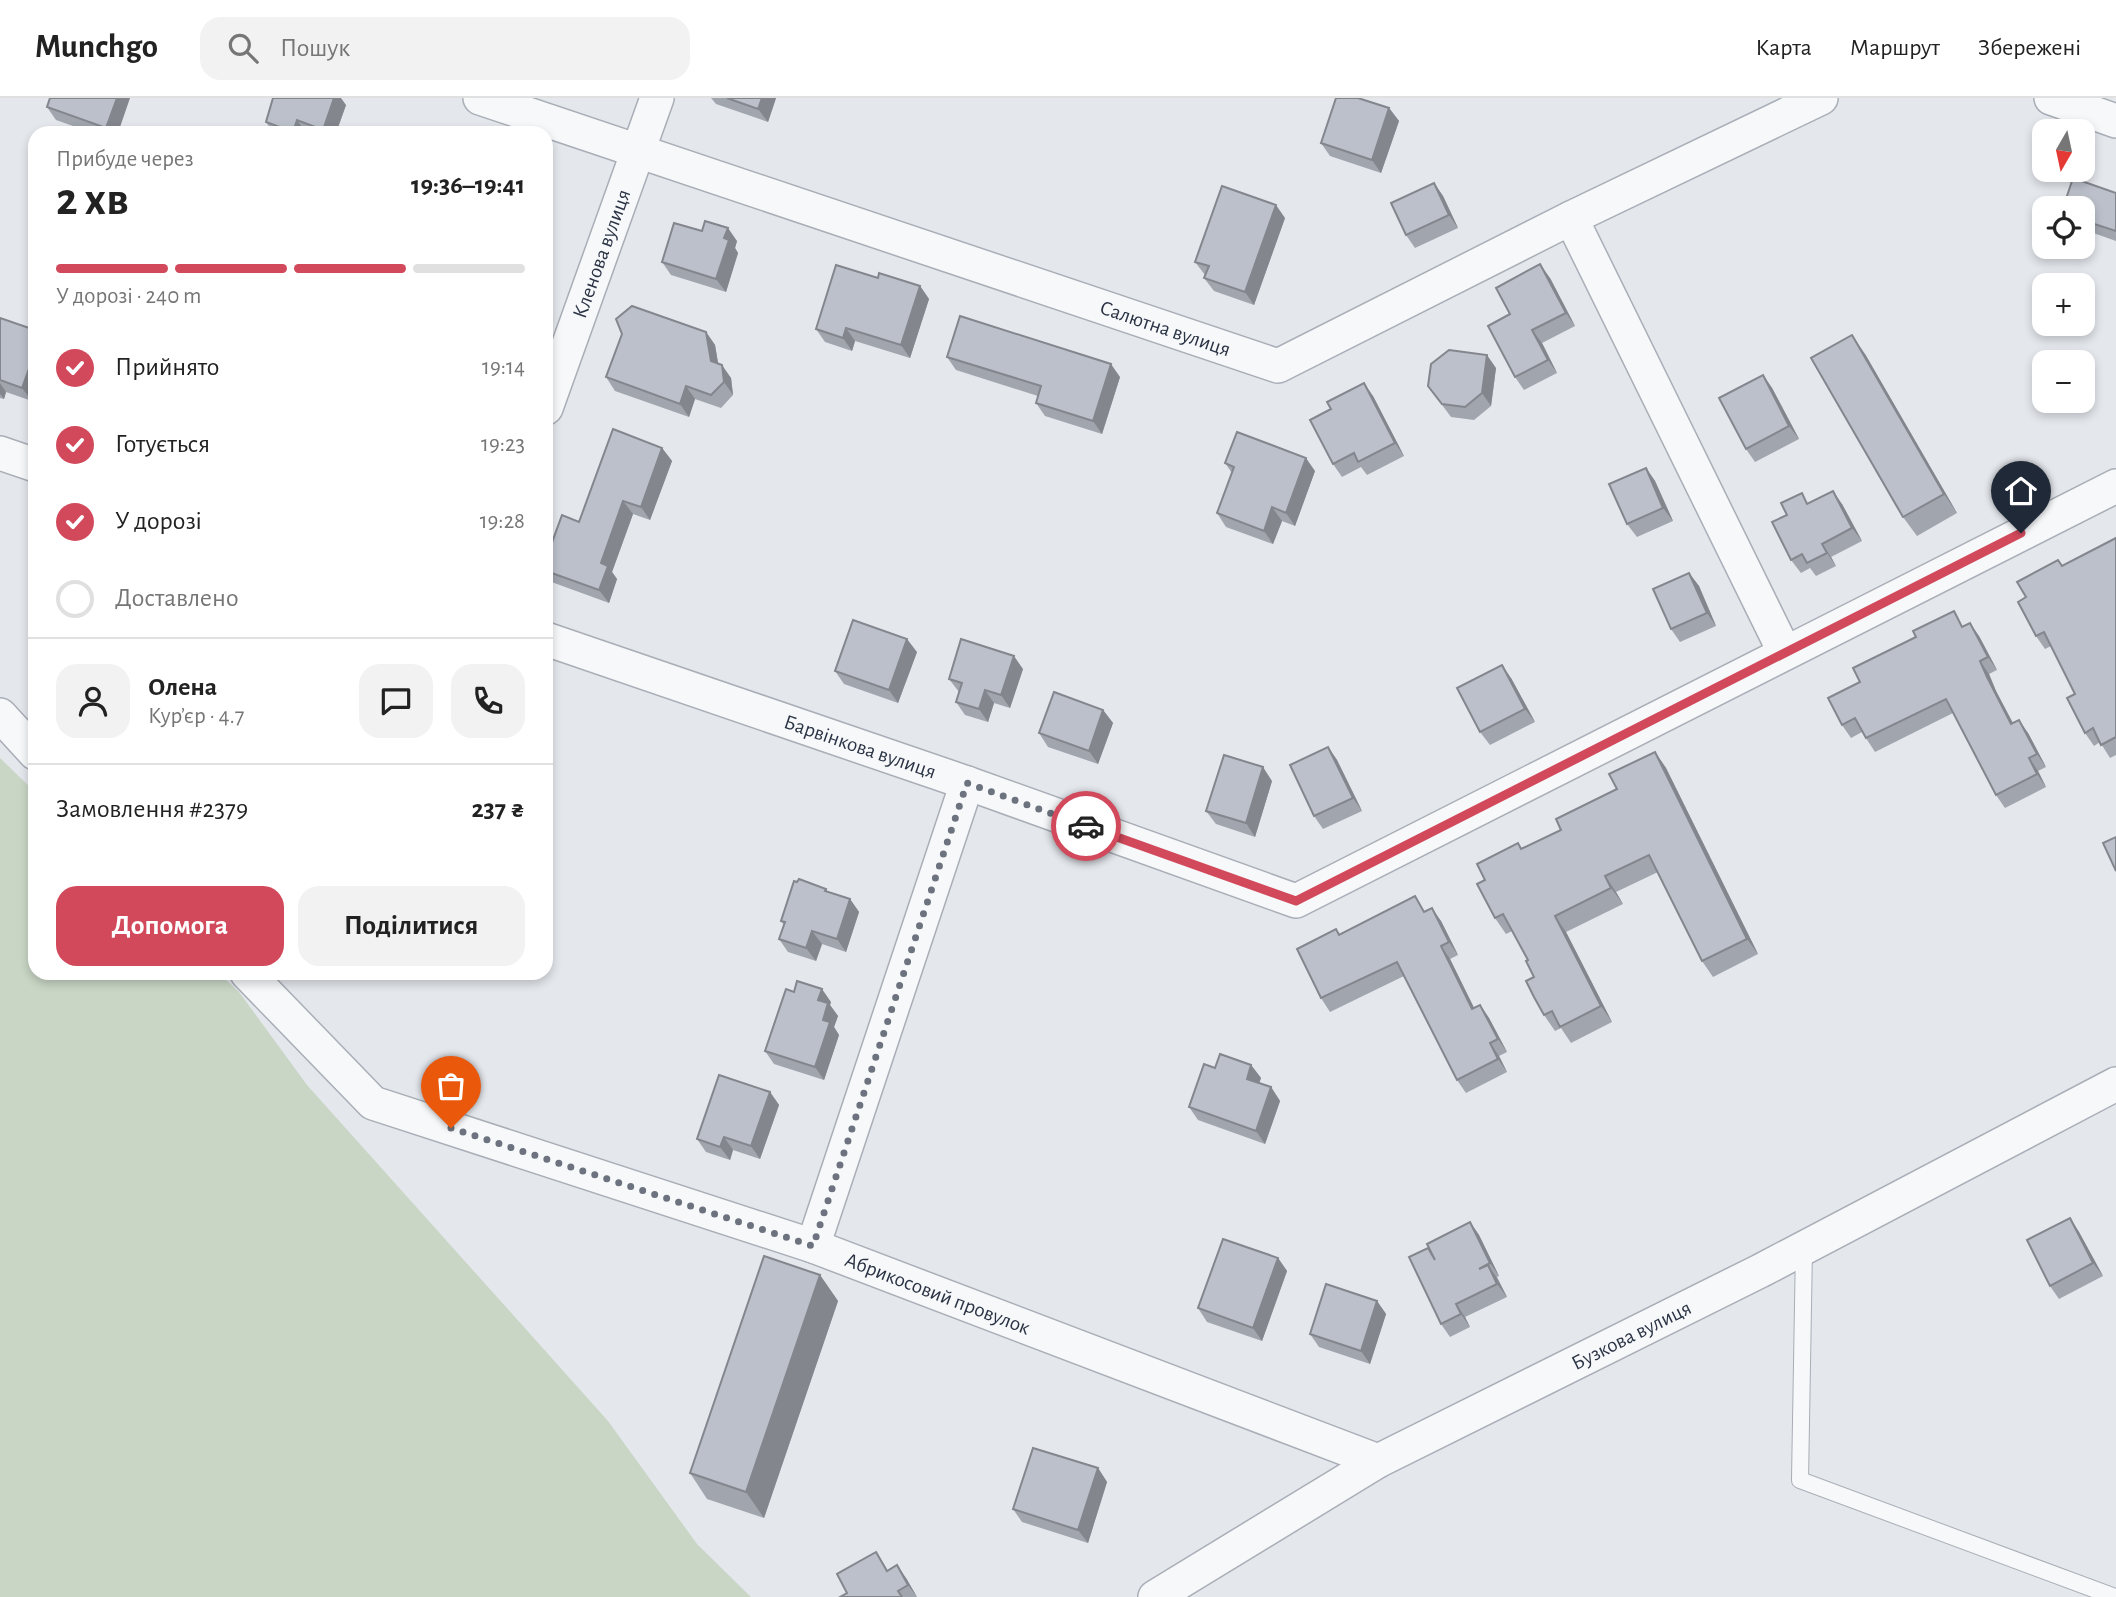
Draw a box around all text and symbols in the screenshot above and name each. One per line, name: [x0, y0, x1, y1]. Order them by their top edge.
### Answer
search box: [200, 17, 690, 80]
icon: search: [224, 29, 262, 67]
text: Munchgo: [35, 31, 158, 64]
text: Пошук: [280, 35, 350, 61]
text: Карта: [1756, 36, 1812, 60]
text: Маршрут: [1850, 36, 1940, 60]
text: Збережені: [1978, 36, 2081, 60]
north arrow: [2032, 119, 2095, 182]
map controls: [2032, 119, 2095, 413]
text: Прибуде через: [56, 148, 194, 171]
text: 19:36–19:41: [411, 172, 525, 198]
text: 2 хв: [56, 177, 129, 223]
street label: Кленова вулиця: [569, 186, 634, 321]
button: locate: [2032, 196, 2095, 259]
button: +: [2032, 273, 2095, 336]
text: У дорозі · 240 m: [56, 285, 201, 308]
street label: Салютна вулиця: [1097, 296, 1233, 360]
icon: check: [56, 349, 94, 387]
button: −: [2032, 350, 2095, 413]
text: Прийнято: [115, 354, 219, 380]
text: 19:14: [482, 356, 525, 379]
icon: check: [56, 426, 94, 464]
text: Готується: [115, 431, 210, 457]
text: 19:23: [481, 433, 525, 456]
pin: [1991, 461, 2051, 533]
icon: home: [2002, 472, 2040, 510]
icon: check: [56, 503, 94, 541]
text: У дорозі: [115, 508, 202, 534]
text: 19:28: [480, 510, 525, 533]
text: Доставлено: [115, 585, 239, 611]
button: person: [56, 664, 130, 738]
button: chat: [359, 664, 433, 738]
button: phone: [451, 664, 525, 738]
text: Олена: [148, 674, 217, 700]
text: Кур’єр · 4.7: [148, 705, 244, 728]
street label: Барвінкова вулиця: [781, 711, 939, 782]
courier: [1051, 791, 1121, 861]
text: Замовлення #2379: [56, 796, 248, 822]
text: 237 ₴: [471, 796, 525, 822]
icon: car: [1067, 807, 1105, 845]
button: Допомога: [56, 886, 284, 966]
button: Поділитися: [298, 886, 525, 966]
pin: [421, 1056, 481, 1128]
icon: bag: [432, 1067, 470, 1105]
street label: Абрикосовий провулок: [842, 1249, 1033, 1338]
street label: Бузкова вулиця: [1568, 1296, 1695, 1374]

